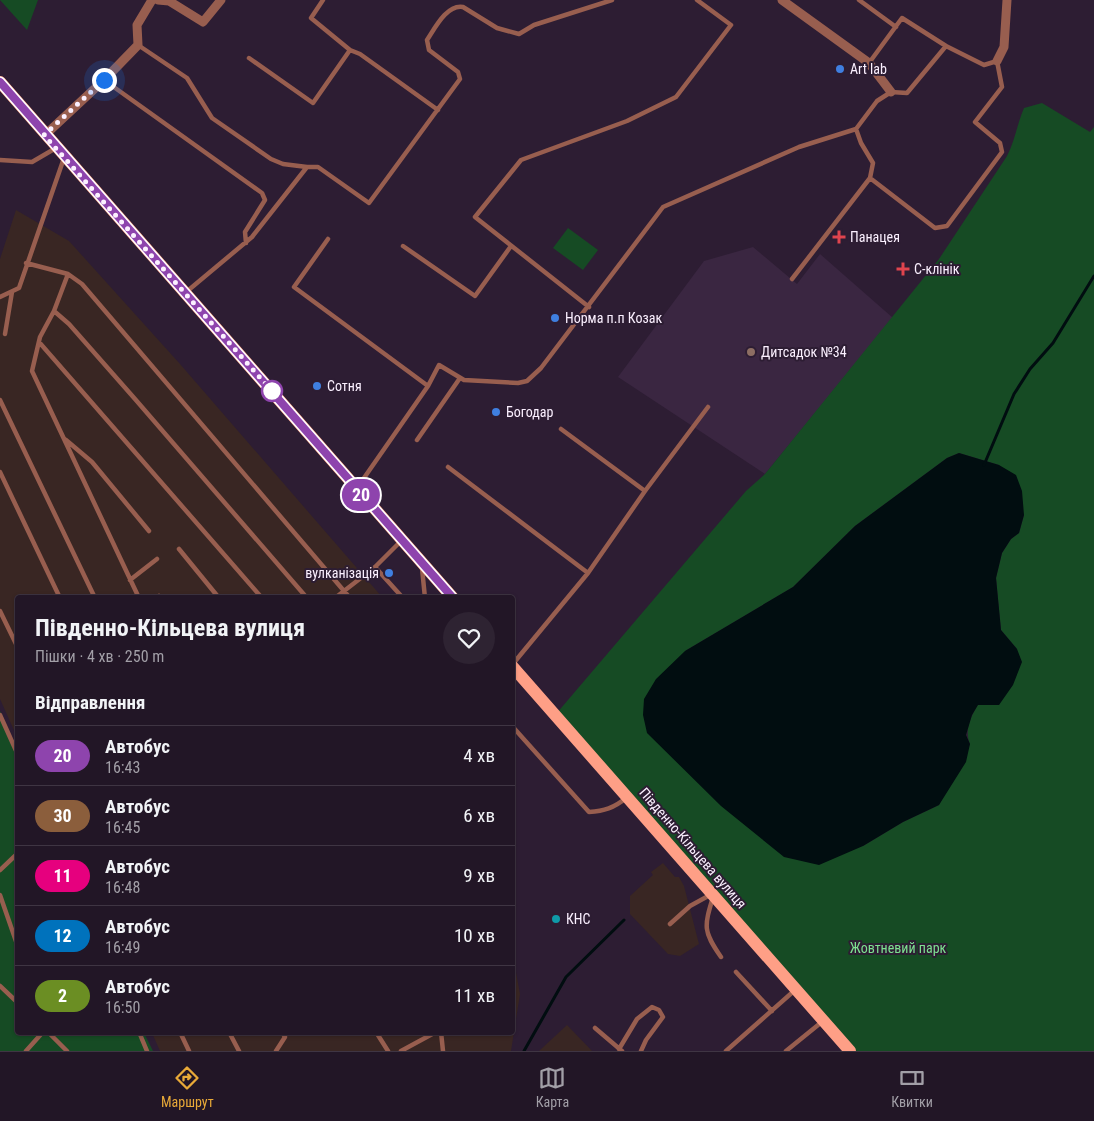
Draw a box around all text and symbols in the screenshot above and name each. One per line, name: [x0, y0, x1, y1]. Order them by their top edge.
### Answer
place label: Art lab: [850, 61, 887, 77]
marker: Art lab: [834, 63, 846, 75]
your location: [92, 68, 117, 93]
place label: Панацея: [850, 229, 900, 245]
marker: Панацея: [832, 230, 846, 244]
place label: С-клінік: [914, 261, 960, 277]
marker: С-клінік: [896, 262, 910, 276]
place label: Норма п.п Козак: [565, 310, 662, 326]
marker: Норма п.п Козак: [549, 312, 561, 324]
place label: Дитсадок №34: [761, 344, 847, 360]
marker: Дитсадок №34: [745, 346, 757, 358]
place label: Сотня: [327, 378, 362, 394]
unlabelled marker: [261, 380, 283, 402]
marker: Сотня: [311, 380, 323, 392]
place label: Богодар: [506, 404, 554, 420]
marker: Богодар: [490, 406, 502, 418]
line badge: 20: [338, 479, 384, 511]
text: 20: [352, 484, 370, 505]
place label: вулканізація: [305, 565, 379, 581]
marker: вулканізація: [383, 567, 395, 579]
button: heart: [443, 612, 495, 664]
text: Південно-Кільцева вулиця: [35, 614, 305, 642]
text: Пішки · 4 хв · 250 m: [35, 647, 164, 666]
text: Відправлення: [35, 691, 145, 714]
text: Автобус: [105, 735, 170, 758]
text: 4 хв: [463, 744, 495, 767]
text: 20: [53, 745, 72, 766]
text: 16:43: [105, 758, 140, 777]
street label: Південно-Кільцева вулиця: [636, 784, 750, 912]
text: Автобус: [105, 795, 170, 818]
text: 6 хв: [463, 804, 495, 827]
text: 30: [53, 805, 72, 826]
text: 16:45: [105, 818, 140, 837]
text: Автобус: [105, 855, 170, 878]
text: 9 хв: [463, 864, 495, 887]
text: 11: [53, 865, 72, 886]
text: 16:48: [105, 878, 140, 897]
place label: КНС: [566, 911, 591, 927]
marker: КНС: [550, 913, 562, 925]
text: Автобус: [105, 915, 170, 938]
text: 10 хв: [454, 924, 495, 947]
text: 12: [53, 925, 72, 946]
text: 16:49: [105, 938, 140, 957]
park label: Жовтневий парк: [850, 940, 947, 956]
text: Автобус: [105, 975, 170, 998]
text: 11 хв: [454, 984, 495, 1007]
text: 2: [58, 985, 67, 1006]
text: 16:50: [105, 998, 140, 1017]
tab: Маршрут: [161, 1064, 214, 1110]
tab: Карта: [536, 1064, 569, 1110]
tab: Квитки: [891, 1064, 933, 1110]

